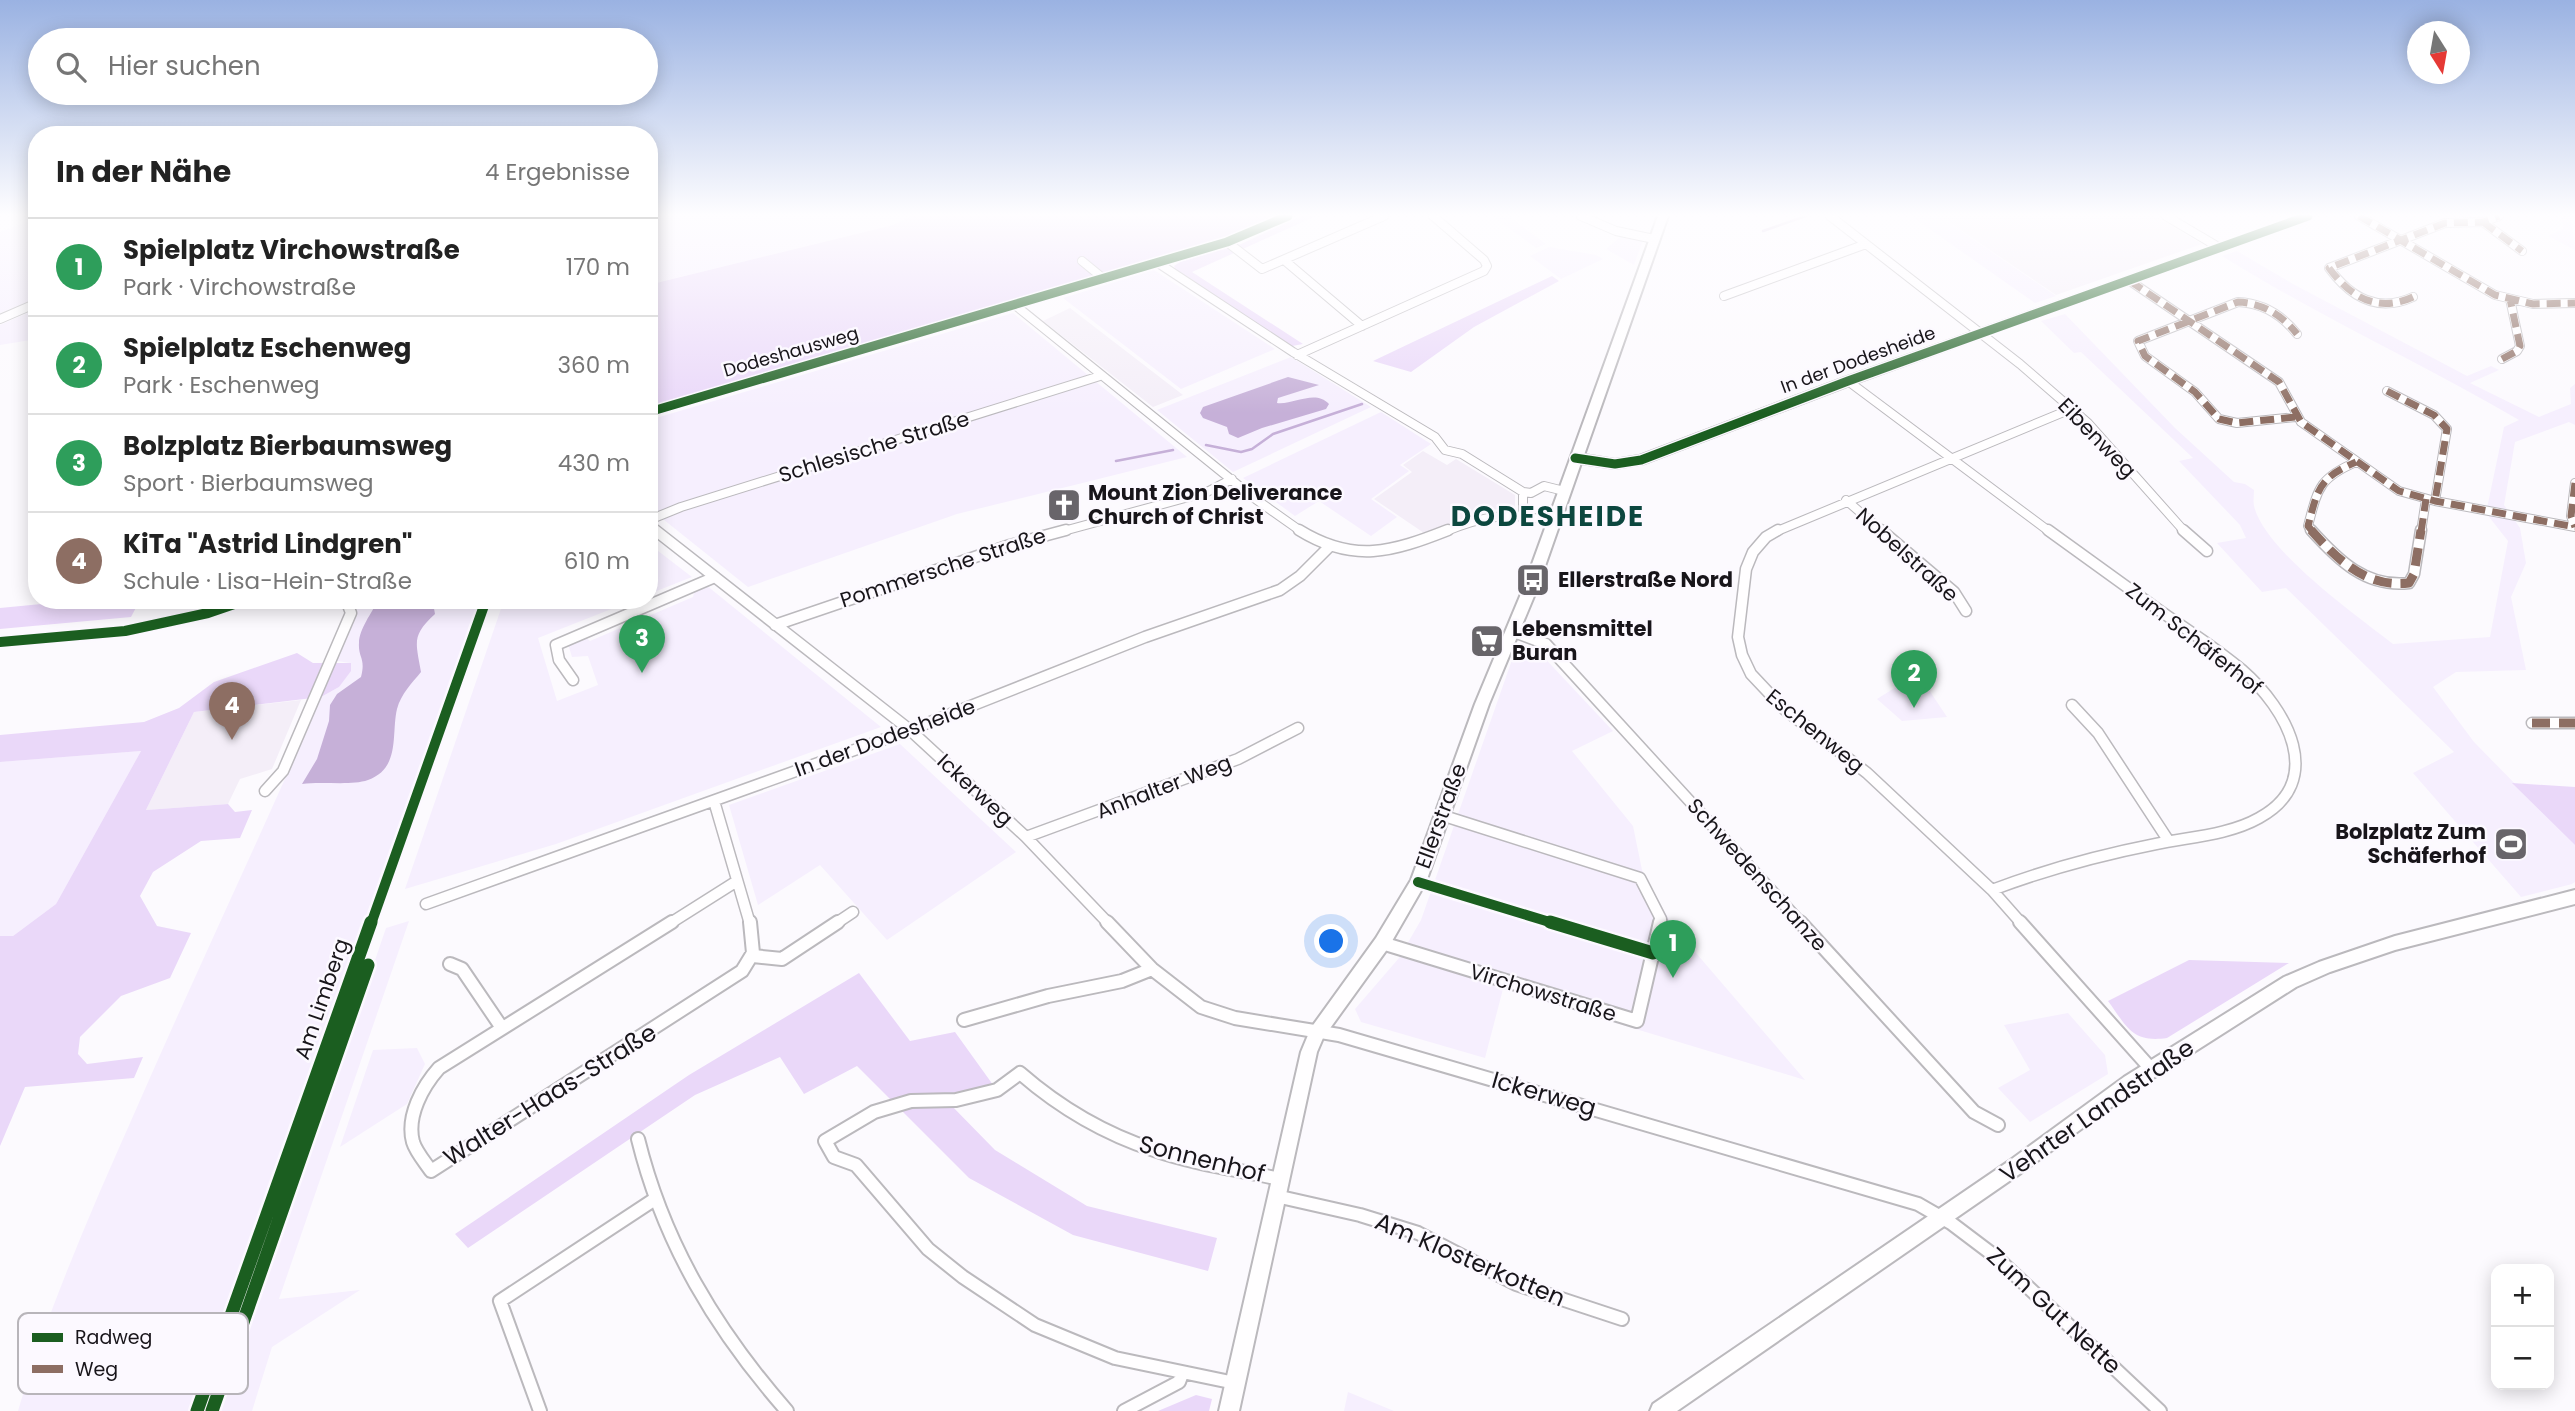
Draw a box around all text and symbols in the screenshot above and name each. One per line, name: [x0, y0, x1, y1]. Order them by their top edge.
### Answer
north arrow: [2407, 21, 2470, 84]
search box: [28, 28, 658, 105]
icon: search: [52, 48, 90, 86]
text: Hier suchen: [108, 48, 261, 84]
text: In der Nähe: [56, 150, 231, 193]
text: 4 Ergebnisse: [485, 156, 630, 188]
text: Spielplatz Virchowstraße: [123, 232, 460, 268]
text: 1: [75, 251, 83, 283]
text: 170 m: [566, 251, 630, 283]
text: Park · Virchowstraße: [123, 271, 356, 303]
street label: Dodeshausweg: [720, 320, 861, 383]
street label: In der Dodesheide: [1777, 320, 1939, 399]
text: Spielplatz Eschenweg: [123, 330, 412, 366]
text: 2: [72, 349, 86, 381]
text: 360 m: [558, 349, 630, 381]
text: Park · Eschenweg: [123, 369, 320, 401]
street label: Eibenweg: [2052, 391, 2143, 484]
street label: Schlesische Straße: [775, 404, 973, 489]
text: Bolzplatz Bierbaumsweg: [123, 428, 452, 464]
text: 3: [72, 447, 86, 479]
text: 430 m: [558, 447, 630, 479]
text: Sport · Bierbaumsweg: [123, 467, 374, 499]
place label: Mount Zion Deliverance Church of Christ: [1088, 478, 1342, 531]
church icon: Mount Zion Deliverance Church of Christ: [1045, 486, 1083, 524]
district label: DODESHEIDE: [1451, 497, 1645, 536]
street label: Nobelstraße: [1850, 501, 1965, 608]
street label: Pommersche Straße: [836, 521, 1049, 615]
text: KiTa "Astrid Lindgren": [123, 526, 412, 562]
text: 4: [71, 545, 87, 577]
text: 610 m: [564, 545, 630, 577]
bus stop icon: Ellerstraße Nord: [1514, 561, 1552, 599]
text: Schule · Lisa-Hein-Straße: [123, 565, 412, 597]
place label: Ellerstraße Nord: [1558, 565, 1733, 594]
street label: Zum Schäferhof: [2120, 576, 2269, 701]
place label: Lebensmittel Buran: [1512, 614, 1653, 667]
pin: 3: [619, 615, 665, 673]
supermarket icon: Lebensmittel Buran: [1468, 622, 1506, 660]
pin: 2: [1891, 650, 1937, 708]
pin: 4: [209, 682, 255, 740]
street label: Eschenweg: [1760, 682, 1871, 779]
street label: In der Dodesheide: [791, 691, 979, 784]
street label: Ickerweg: [931, 747, 1020, 832]
street label: Anhalter Weg: [1092, 748, 1235, 826]
street label: Ellerstraße: [1408, 759, 1473, 872]
street label: Schwedenschanze: [1681, 792, 1834, 957]
place label: Bolzplatz Zum Schäferhof: [2335, 817, 2486, 870]
sports icon: Bolzplatz Zum Schäferhof: [2492, 825, 2530, 863]
pin: 1: [1650, 920, 1696, 978]
your location: [1314, 924, 1348, 958]
street label: Am Limberg: [287, 934, 356, 1063]
street label: Virchowstraße: [1466, 956, 1620, 1029]
street label: Walter-Haas-Straße: [437, 1016, 663, 1174]
street label: Vehrter Landstraße: [1993, 1031, 2200, 1190]
street label: Ickerweg: [1488, 1063, 1600, 1124]
street label: Sonnenhof: [1136, 1127, 1269, 1190]
street label: Am Klosterkotten: [1370, 1205, 1570, 1314]
street label: Zum Gut Nette: [1980, 1240, 2129, 1382]
map controls: [2491, 1264, 2554, 1390]
button: +: [2491, 1264, 2554, 1327]
legend: [18, 1313, 248, 1394]
text: Radweg: [75, 1324, 152, 1351]
button: −: [2491, 1327, 2554, 1390]
text: Weg: [75, 1356, 118, 1383]

